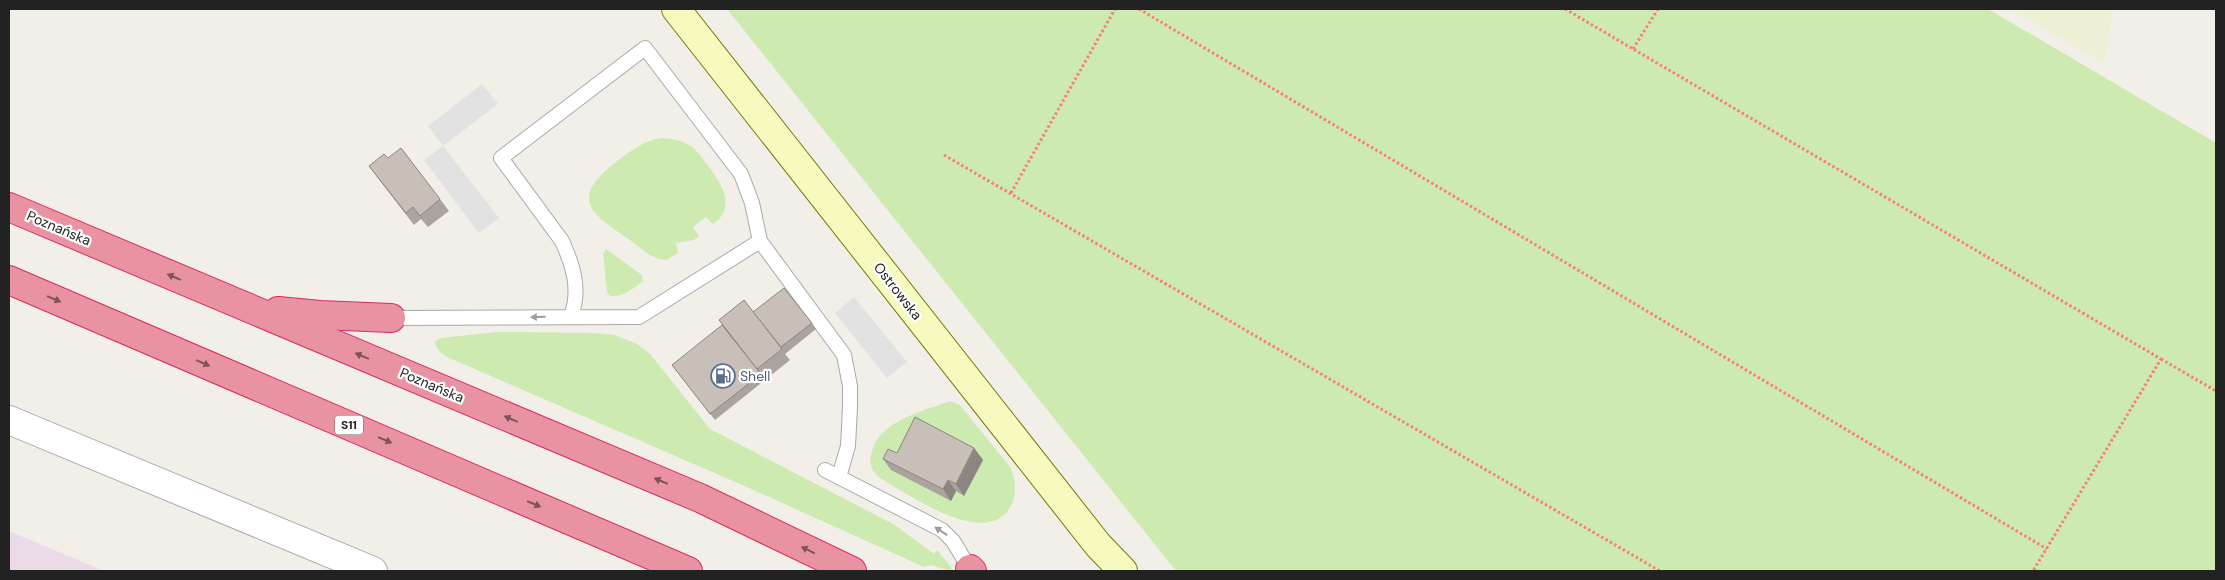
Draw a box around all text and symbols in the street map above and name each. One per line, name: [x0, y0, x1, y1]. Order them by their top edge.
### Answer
street label: Poznańska: [24, 206, 94, 250]
street label: Ostrowska: [870, 259, 926, 323]
one-way arrow: [167, 272, 181, 280]
one-way arrow: [47, 295, 62, 303]
one-way arrow: [530, 313, 546, 321]
one-way arrow: [354, 351, 369, 359]
one-way arrow: [196, 359, 210, 367]
street label: Poznańska: [397, 363, 467, 407]
fuel station icon: Shell: [710, 363, 736, 389]
place label: Shell: [740, 367, 770, 385]
one-way arrow: [504, 414, 518, 422]
road number: S11: [335, 416, 363, 434]
one-way arrow: [378, 437, 392, 445]
one-way arrow: [654, 477, 668, 485]
one-way arrow: [527, 500, 542, 508]
one-way arrow: [935, 526, 948, 536]
one-way arrow: [801, 546, 816, 554]

